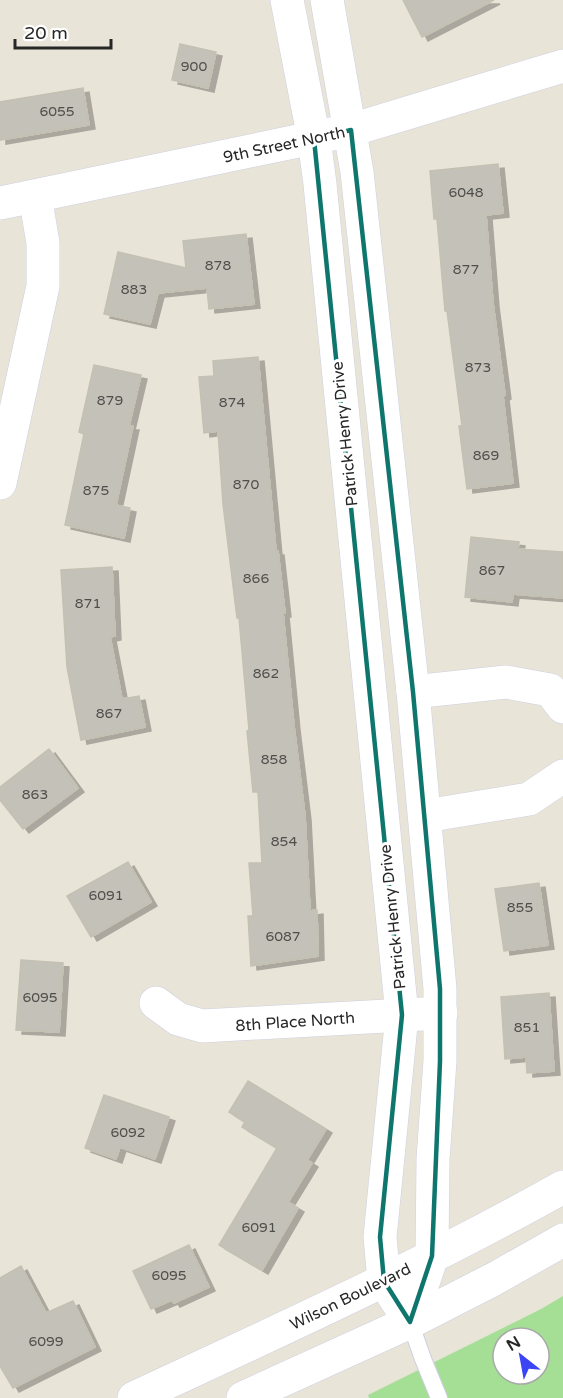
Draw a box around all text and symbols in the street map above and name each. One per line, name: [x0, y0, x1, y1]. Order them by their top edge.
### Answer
scale bar: [15, 12, 111, 50]
text: 20 m: [24, 22, 68, 44]
house number: 900: [181, 58, 207, 75]
house number: 6055: [39, 103, 75, 120]
street label: 9th Street North: [221, 122, 347, 168]
house number: 6048: [448, 184, 484, 201]
house number: 878: [205, 257, 231, 274]
house number: 877: [453, 261, 479, 278]
house number: 883: [121, 281, 147, 298]
house number: 873: [465, 359, 491, 376]
street label: Patrick Henry Drive: [327, 360, 363, 507]
house number: 879: [97, 392, 123, 409]
house number: 874: [219, 394, 245, 411]
house number: 869: [473, 447, 499, 464]
house number: 870: [233, 476, 259, 493]
house number: 875: [83, 482, 109, 499]
house number: 867: [479, 562, 505, 579]
house number: 866: [243, 570, 269, 587]
house number: 871: [75, 595, 101, 612]
house number: 862: [253, 665, 279, 682]
house number: 867: [96, 705, 122, 722]
house number: 858: [261, 751, 287, 768]
house number: 863: [22, 786, 48, 803]
house number: 854: [271, 833, 297, 850]
street label: Patrick Henry Drive: [375, 843, 411, 990]
house number: 6091: [88, 887, 124, 904]
house number: 855: [507, 899, 533, 916]
house number: 6087: [265, 928, 301, 945]
house number: 6095: [22, 989, 58, 1006]
street label: 8th Place North: [235, 1008, 355, 1036]
house number: 851: [514, 1019, 540, 1036]
house number: 6092: [110, 1124, 146, 1141]
house number: 6091: [241, 1219, 277, 1236]
street label: Wilson Boulevard: [287, 1259, 414, 1335]
house number: 6095: [151, 1267, 187, 1284]
north arrow: [491, 1326, 551, 1386]
text: N: [503, 1332, 524, 1356]
house number: 6099: [28, 1333, 64, 1350]

